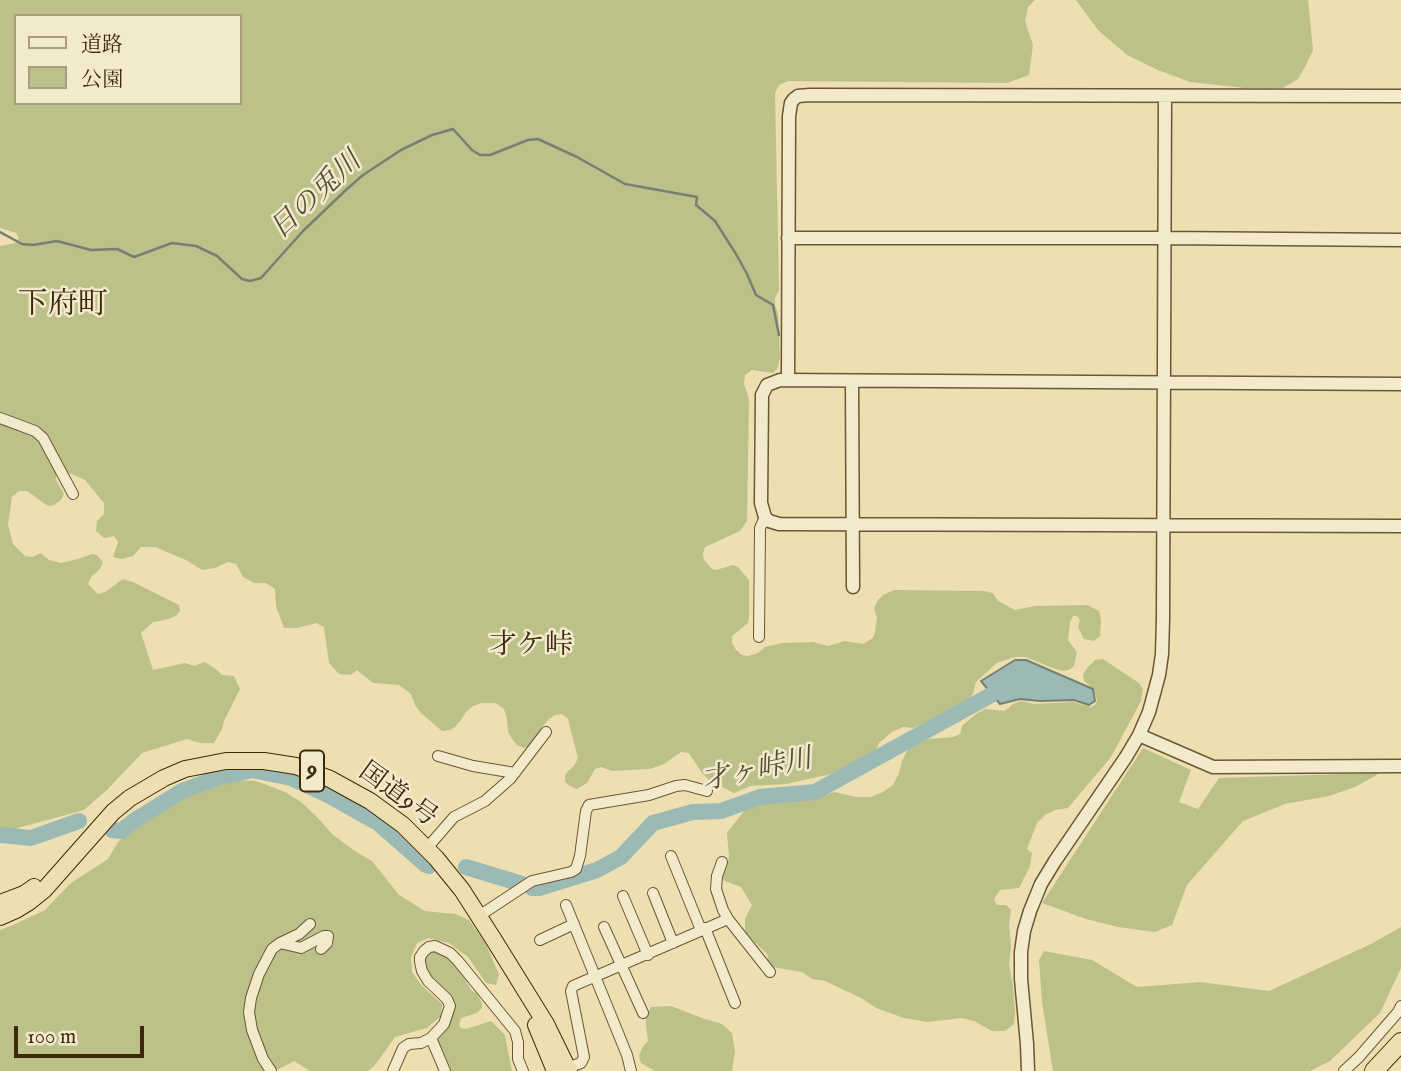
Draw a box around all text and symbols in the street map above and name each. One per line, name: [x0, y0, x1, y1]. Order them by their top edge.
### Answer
legend: [14, 14, 242, 105]
text: 道路: [81, 32, 123, 59]
text: 公園: [81, 67, 123, 94]
water label: 日の兎川: [265, 147, 369, 247]
district label: 下府町: [18, 289, 108, 325]
district label: 才ケ峠: [489, 630, 573, 664]
water label: 才ヶ峠川: [699, 744, 815, 800]
road number: 9: [300, 750, 324, 792]
street label: 国道9号: [352, 757, 442, 835]
scale bar: [18, 1012, 147, 1056]
text: 100 m: [27, 1024, 76, 1051]

